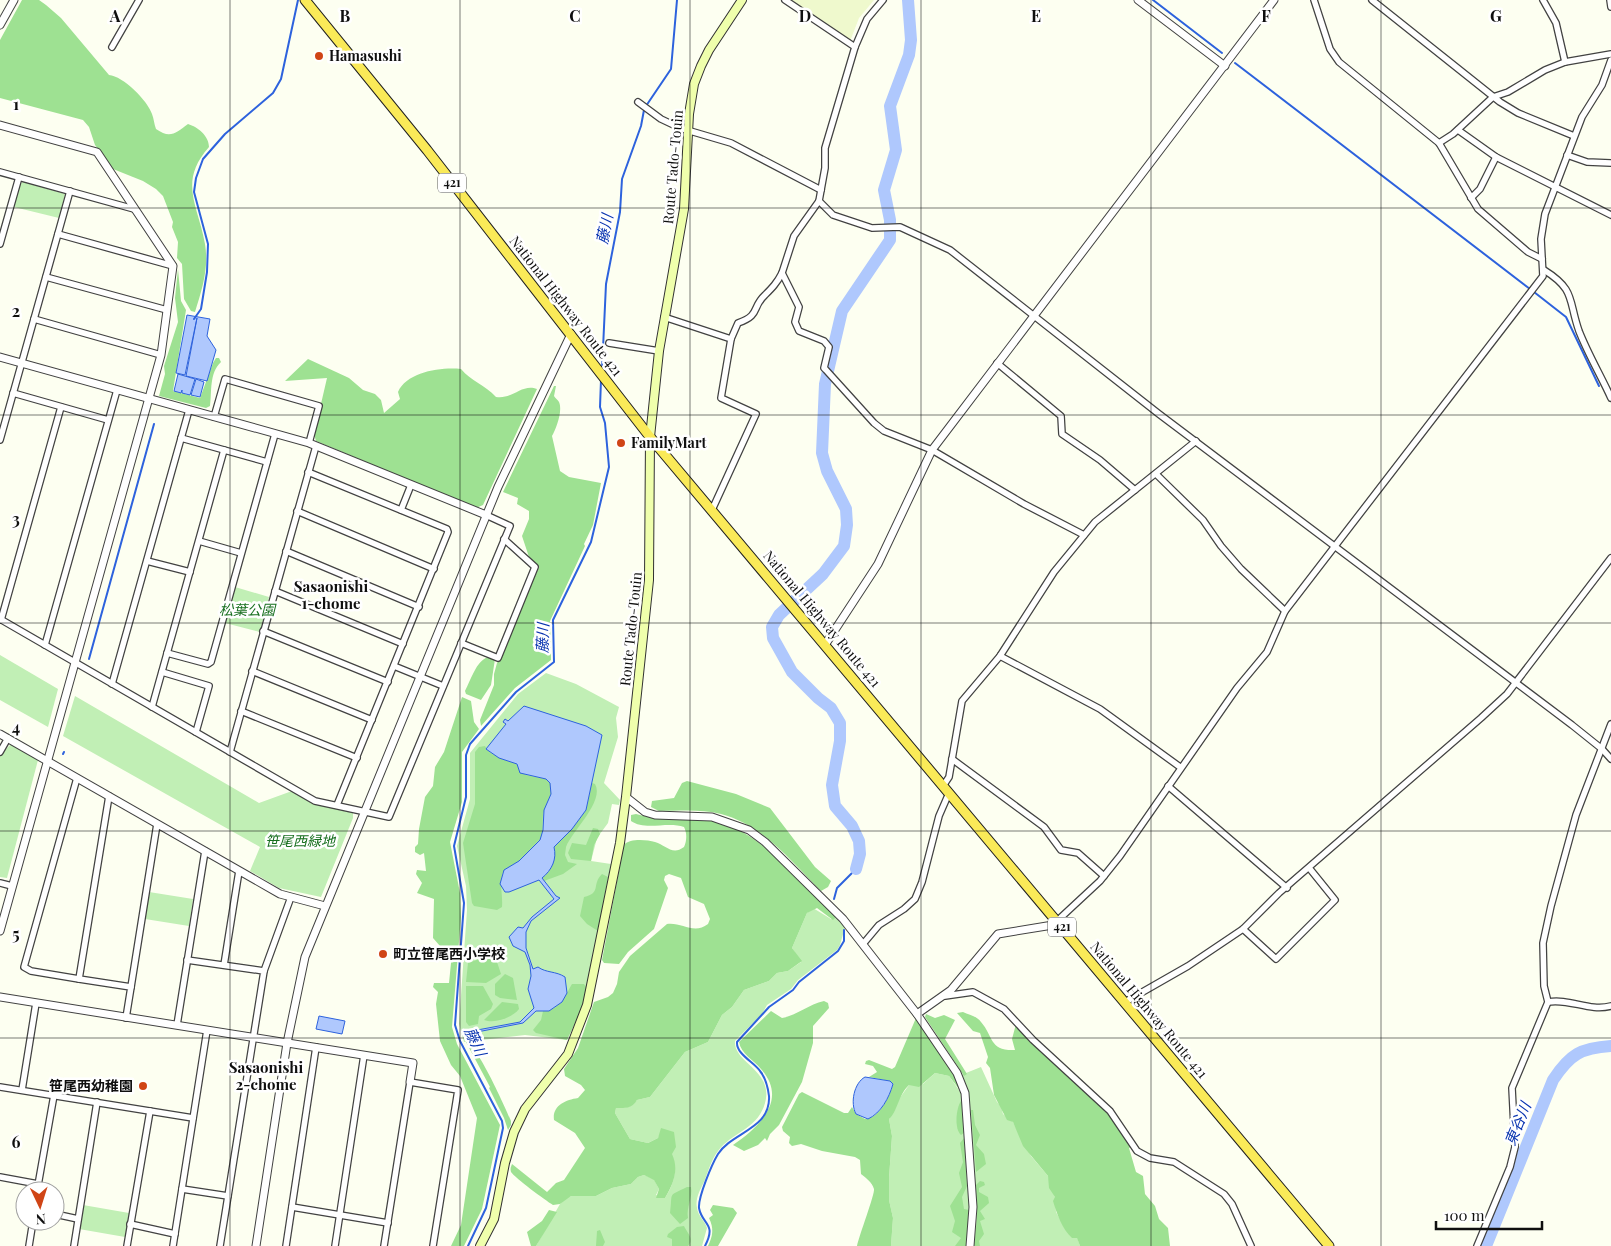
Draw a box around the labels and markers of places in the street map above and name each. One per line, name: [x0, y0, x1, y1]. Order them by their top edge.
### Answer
place label: Hamasushi: [329, 46, 402, 65]
marker: Hamasushi: [313, 50, 325, 62]
place label: FamilyMart: [631, 433, 706, 452]
marker: FamilyMart: [615, 437, 627, 449]
place label: 町立笹尾西小学校: [393, 944, 505, 963]
marker: 町立笹尾西小学校: [377, 948, 389, 960]
place label: 笹尾西幼稚園: [49, 1076, 133, 1095]
marker: 笹尾西幼稚園: [137, 1080, 149, 1092]

